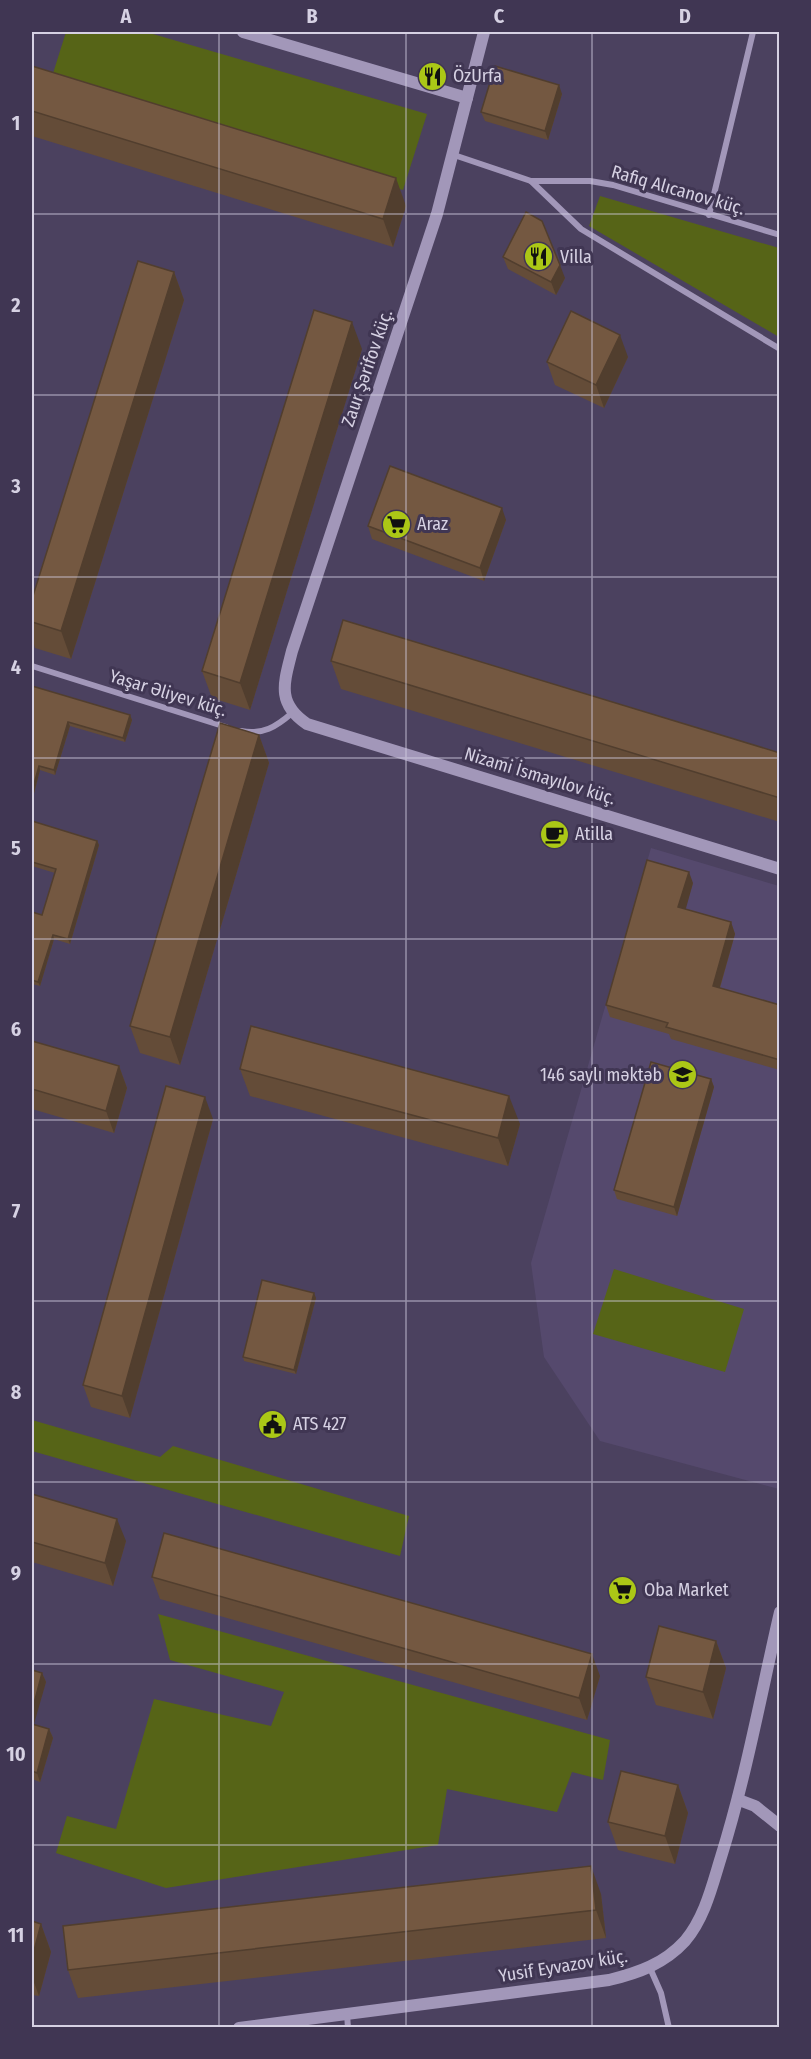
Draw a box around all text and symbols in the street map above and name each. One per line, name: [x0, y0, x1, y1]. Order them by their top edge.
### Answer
text: A: [120, 4, 133, 28]
text: B: [306, 4, 318, 28]
text: C: [494, 4, 505, 28]
text: D: [679, 4, 691, 28]
restaurant icon: ÖzUrfa: [416, 60, 448, 92]
place label: ÖzUrfa: [453, 65, 502, 87]
text: 1: [12, 111, 20, 135]
street label: Rafiq Alıcanov küç.: [609, 160, 747, 220]
restaurant icon: Villa: [523, 241, 555, 273]
place label: Villa: [560, 246, 592, 268]
text: 2: [10, 293, 21, 317]
street label: Zaur Şərifov küç.: [337, 307, 397, 429]
text: 3: [10, 474, 21, 498]
supermarket icon: Araz: [380, 508, 412, 540]
place label: Araz: [417, 513, 448, 535]
text: 4: [11, 655, 21, 679]
street label: Yaşar Əliyev küç.: [107, 665, 229, 721]
street label: Nizami İsmayılov küç.: [462, 743, 618, 809]
cafe icon: Atilla: [538, 818, 570, 850]
place label: Atilla: [575, 823, 613, 845]
text: 5: [11, 836, 21, 860]
text: 6: [11, 1017, 21, 1041]
school or university icon: 146 saylı məktəb: [667, 1059, 699, 1091]
place label: 146 saylı məktəb: [540, 1064, 662, 1086]
text: 7: [12, 1199, 21, 1223]
text: 8: [11, 1380, 22, 1404]
public building icon: ATS 427: [256, 1408, 288, 1440]
place label: ATS 427: [293, 1413, 346, 1435]
text: 9: [11, 1561, 21, 1585]
supermarket icon: Oba Market: [607, 1574, 639, 1606]
place label: Oba Market: [644, 1579, 729, 1601]
text: 10: [6, 1742, 26, 1766]
text: 11: [8, 1923, 24, 1947]
street label: Yusif Eyvazov küç.: [497, 1945, 629, 1987]

